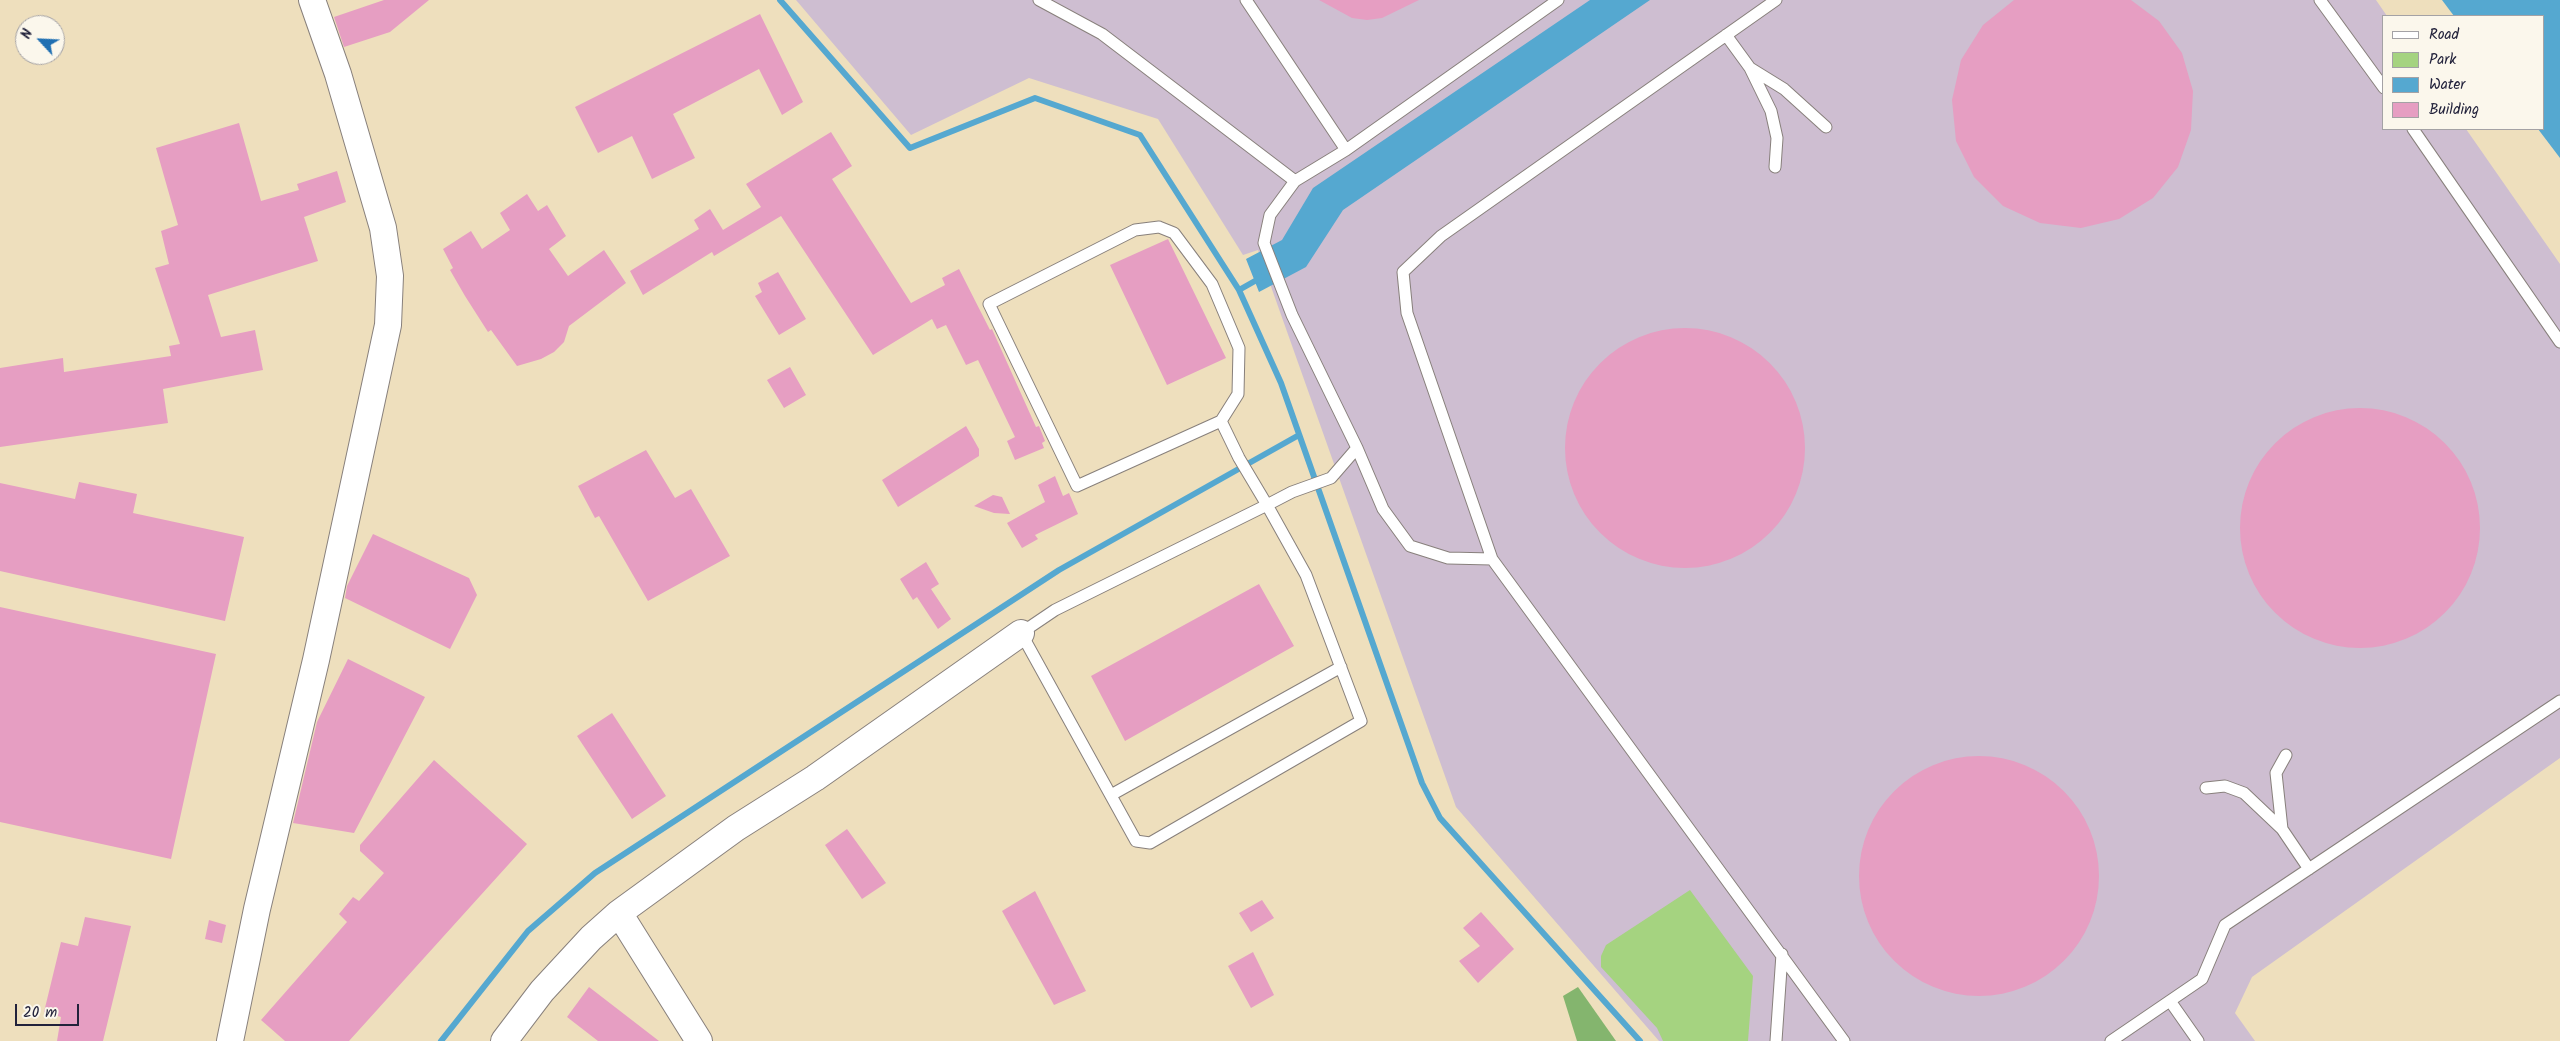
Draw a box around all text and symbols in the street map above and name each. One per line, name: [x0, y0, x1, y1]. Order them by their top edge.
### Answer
north arrow: [15, 15, 65, 65]
legend: [2382, 15, 2545, 130]
text: Road: [2429, 23, 2459, 47]
text: N: [15, 25, 39, 43]
text: Park: [2429, 48, 2456, 72]
text: Water: [2429, 73, 2465, 97]
text: Building: [2429, 98, 2479, 122]
scale bar: [18, 994, 81, 1026]
text: 20 m: [23, 1001, 57, 1025]

